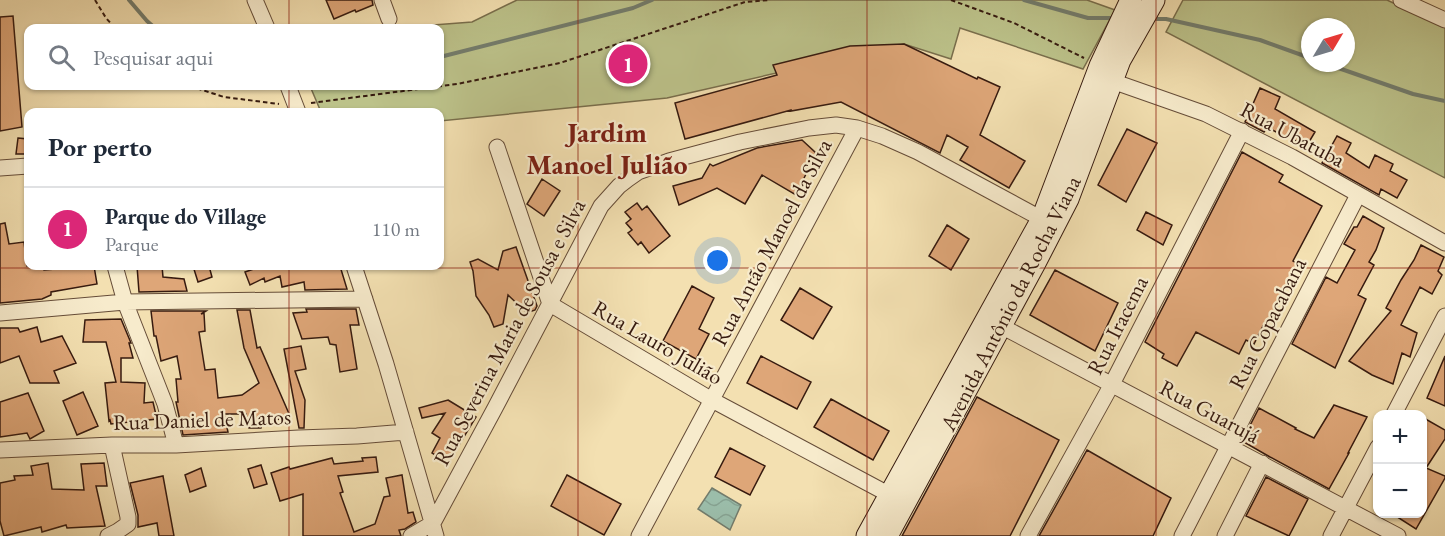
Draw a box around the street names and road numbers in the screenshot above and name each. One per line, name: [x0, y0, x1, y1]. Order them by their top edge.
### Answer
street label: Rua Ubatuba: [1235, 95, 1350, 174]
street label: Rua Antão Manoel da Silva: [705, 133, 838, 351]
street label: Avenida Antônio da Rocha Viana: [933, 170, 1088, 437]
street label: Rua Severina Maria de Sousa e Silva: [427, 194, 592, 470]
street label: Rua Copacabana: [1222, 252, 1313, 394]
street label: Rua Iracema: [1080, 271, 1155, 380]
street label: Rua Lauro Julião: [587, 293, 728, 391]
street label: Rua Guarujá: [1155, 373, 1265, 450]
street label: Rua Daniel de Matos: [112, 402, 292, 437]

